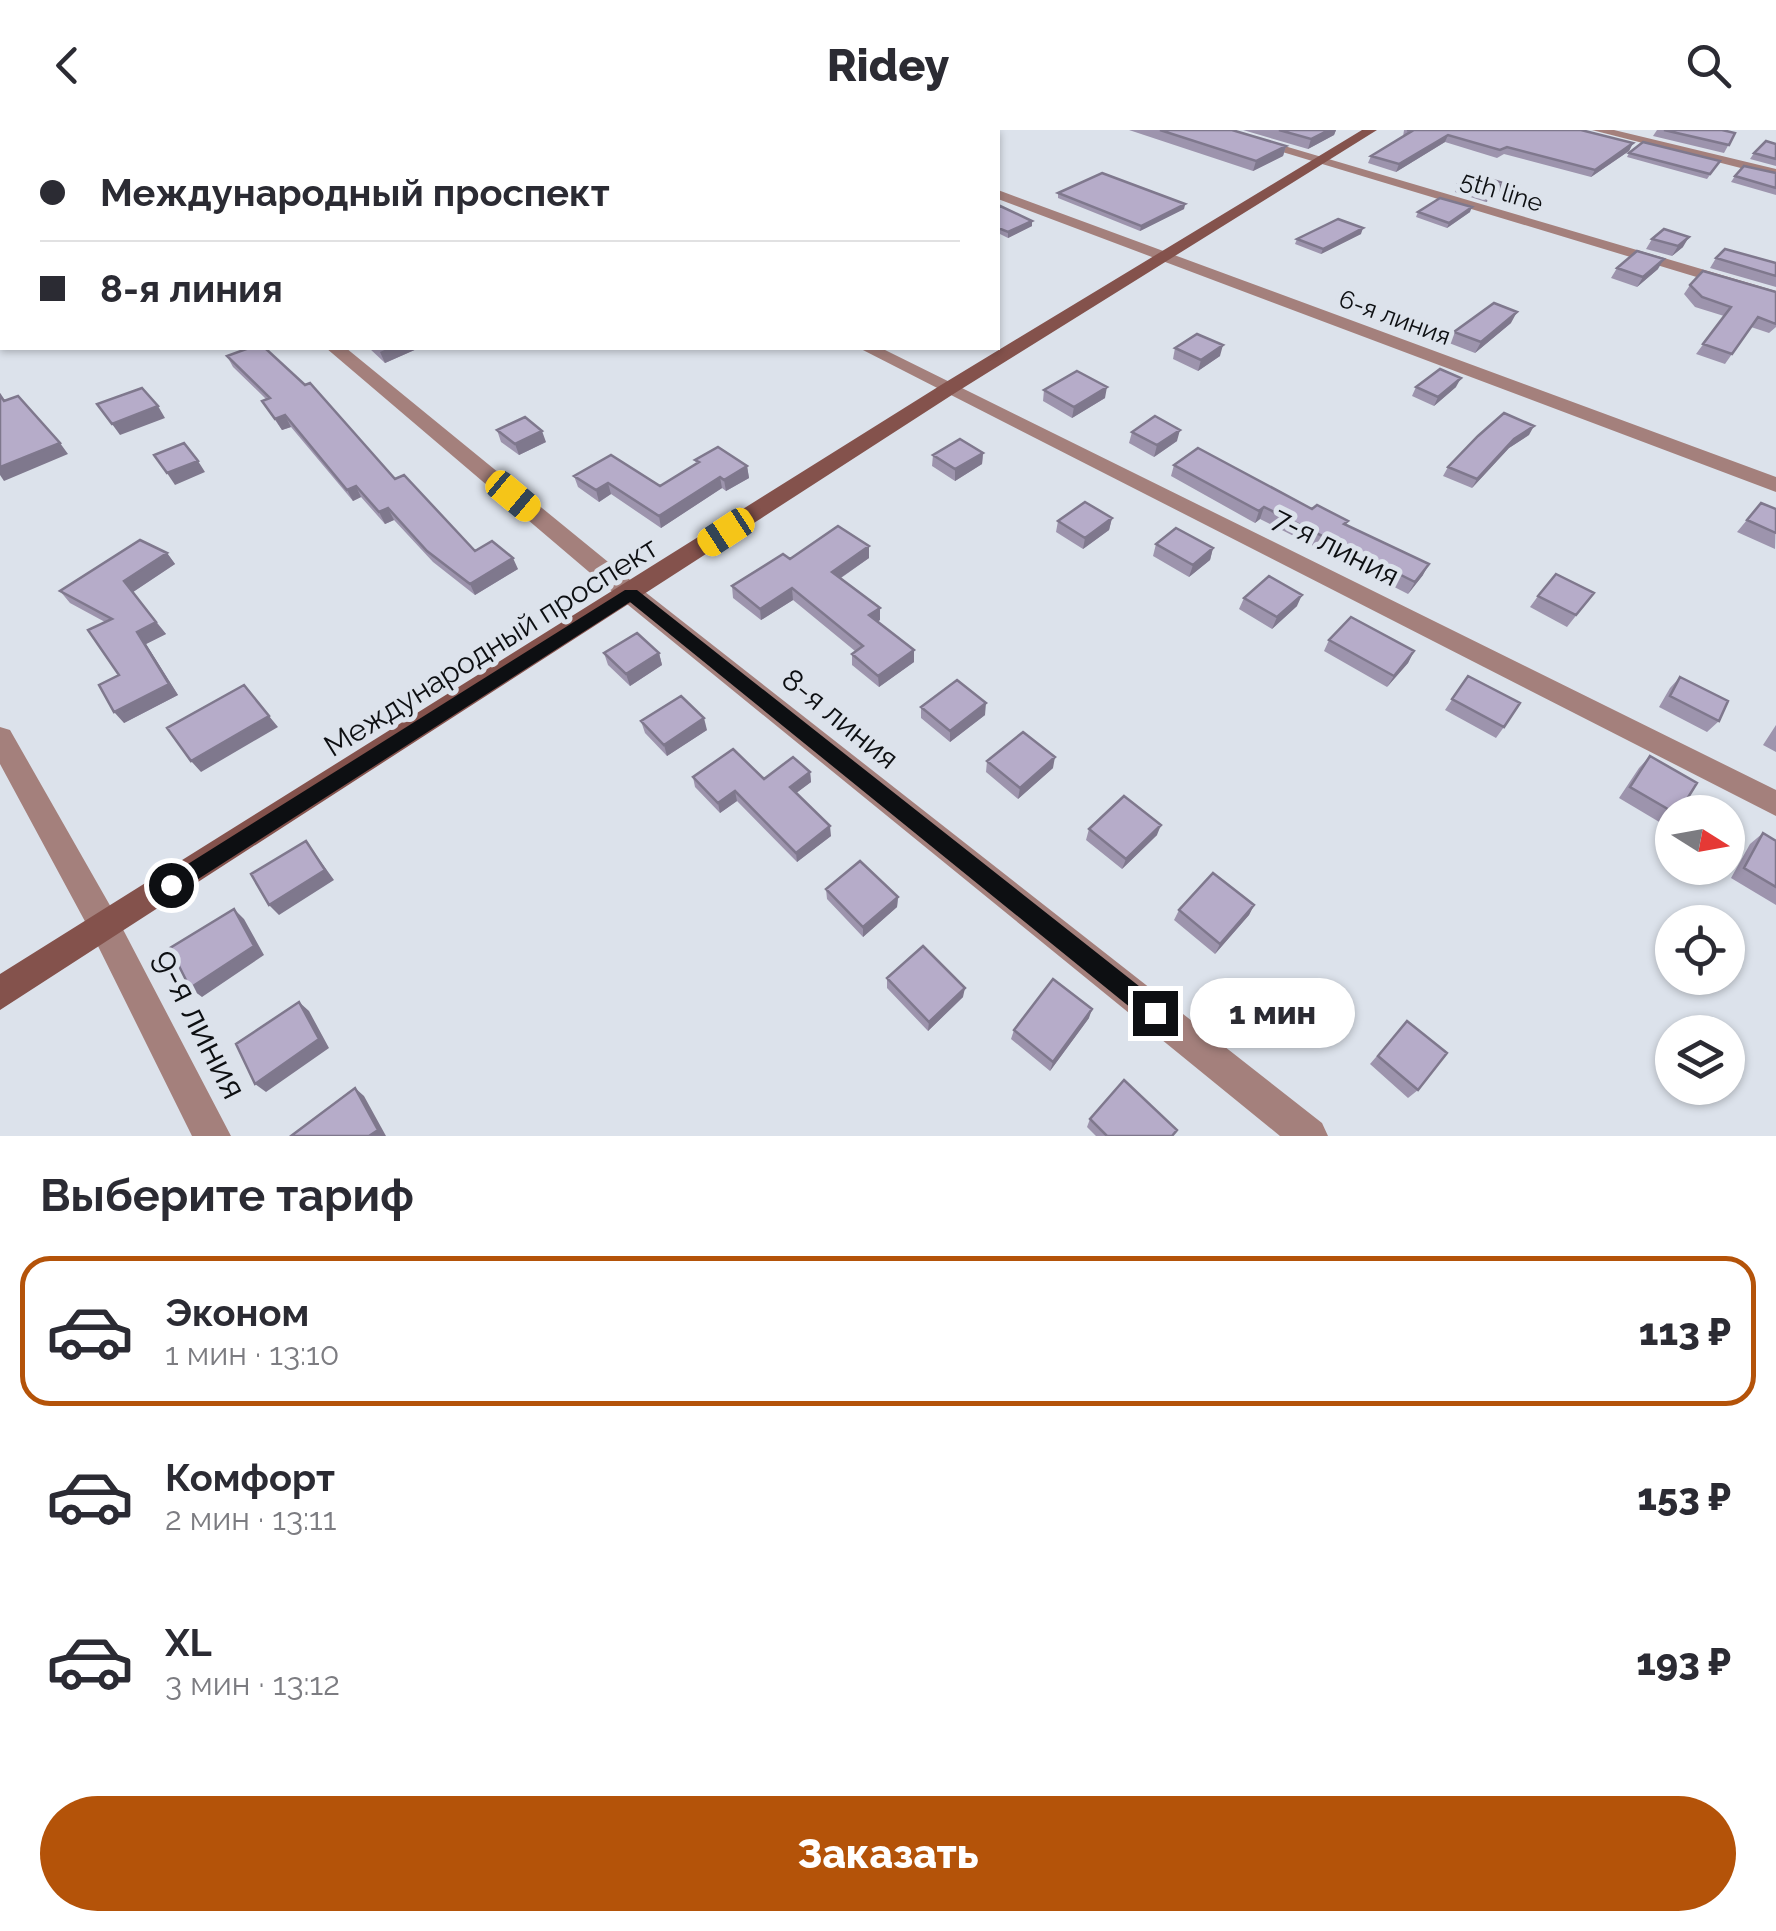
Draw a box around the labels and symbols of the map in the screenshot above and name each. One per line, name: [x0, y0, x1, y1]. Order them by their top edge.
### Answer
street label: 5th line: [1457, 164, 1547, 218]
street label: 6-я линия: [1335, 283, 1455, 351]
car: [480, 465, 546, 527]
street label: 7-я линия: [1267, 500, 1405, 593]
car: [693, 503, 759, 561]
street label: Международный проспект: [318, 529, 664, 764]
street label: 8-я линия: [775, 661, 905, 776]
north arrow: [1655, 795, 1745, 885]
route start: [149, 863, 194, 908]
street label: 9-я линия: [145, 942, 256, 1105]
callout: 1 мин: [1190, 978, 1355, 1048]
route end: [1133, 991, 1178, 1036]

